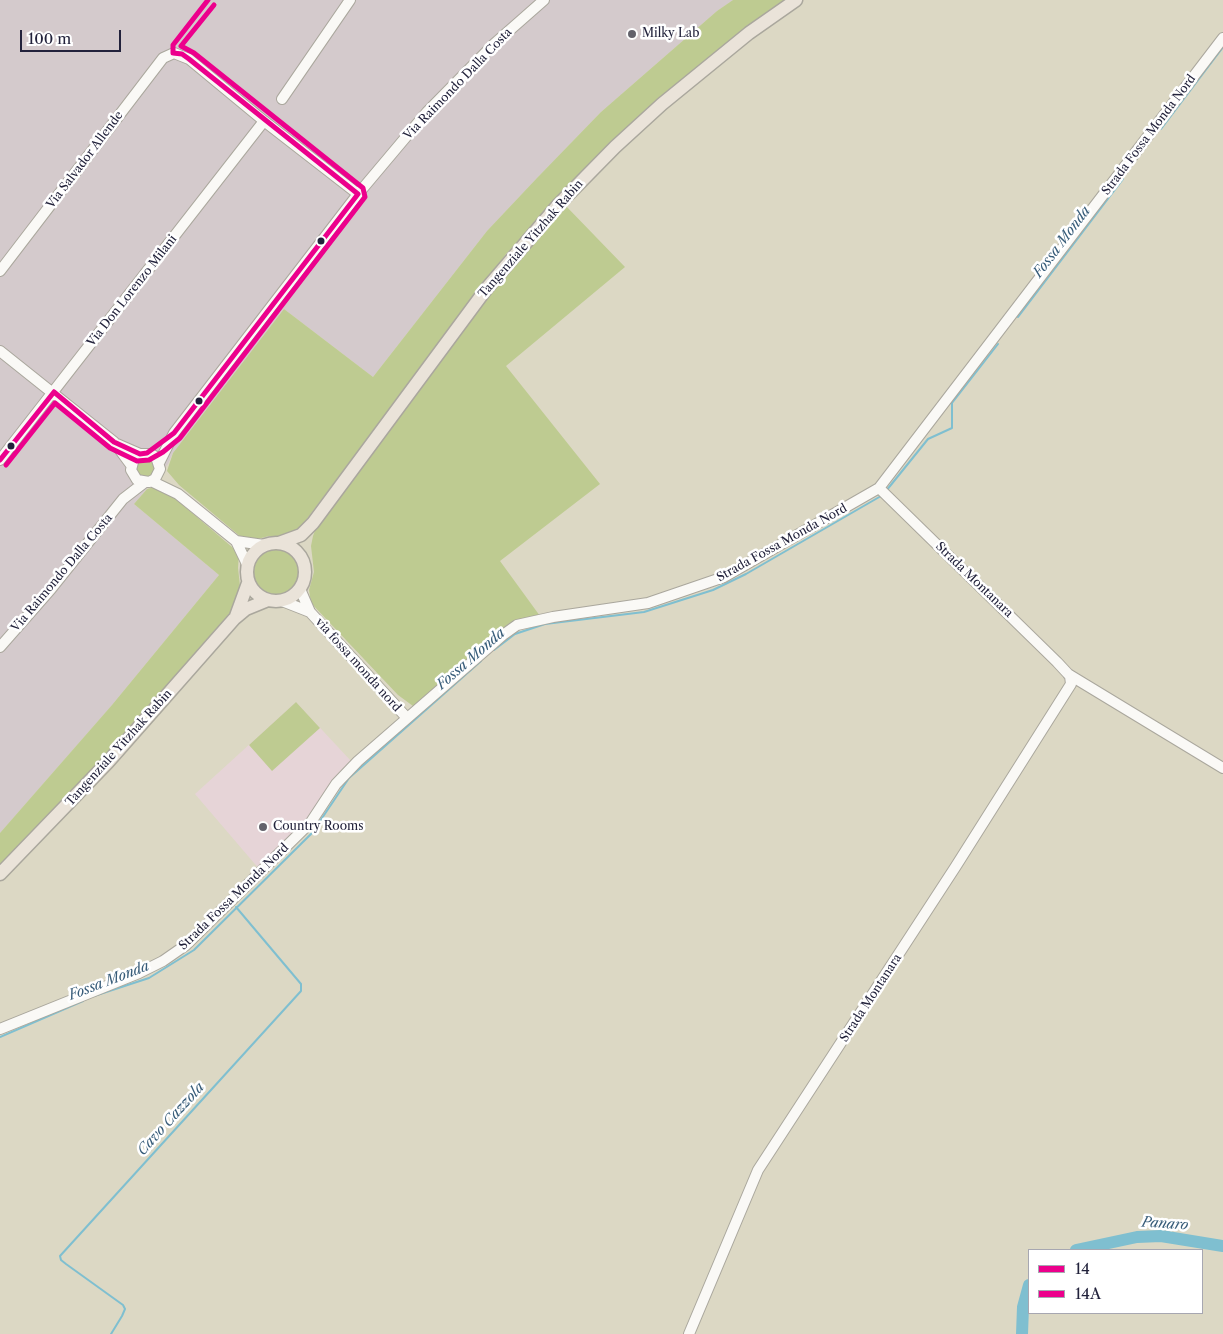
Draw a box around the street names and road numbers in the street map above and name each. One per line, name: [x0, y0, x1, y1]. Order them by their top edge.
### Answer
street label: Via Raimondo Dalla Costa: [401, 25, 515, 143]
street label: Strada Fossa Monda Nord: [1099, 72, 1199, 198]
street label: Via Salvador Allende: [44, 108, 126, 212]
street label: Tangenziale Yitzhak Rabin: [476, 177, 586, 301]
street label: Via Don Lorenzo Milani: [84, 232, 180, 350]
street label: Strada Fossa Monda Nord: [714, 501, 850, 585]
street label: Via Raimondo Dalla Costa: [8, 511, 116, 635]
street label: Strada Montanara: [932, 539, 1016, 621]
street label: via fossa monda nord: [312, 615, 404, 715]
street label: Tangenziale Yitzhak Rabin: [63, 687, 175, 809]
street label: Strada Fossa Monda Nord: [176, 841, 292, 953]
street label: Strada Montanara: [837, 951, 905, 1045]

